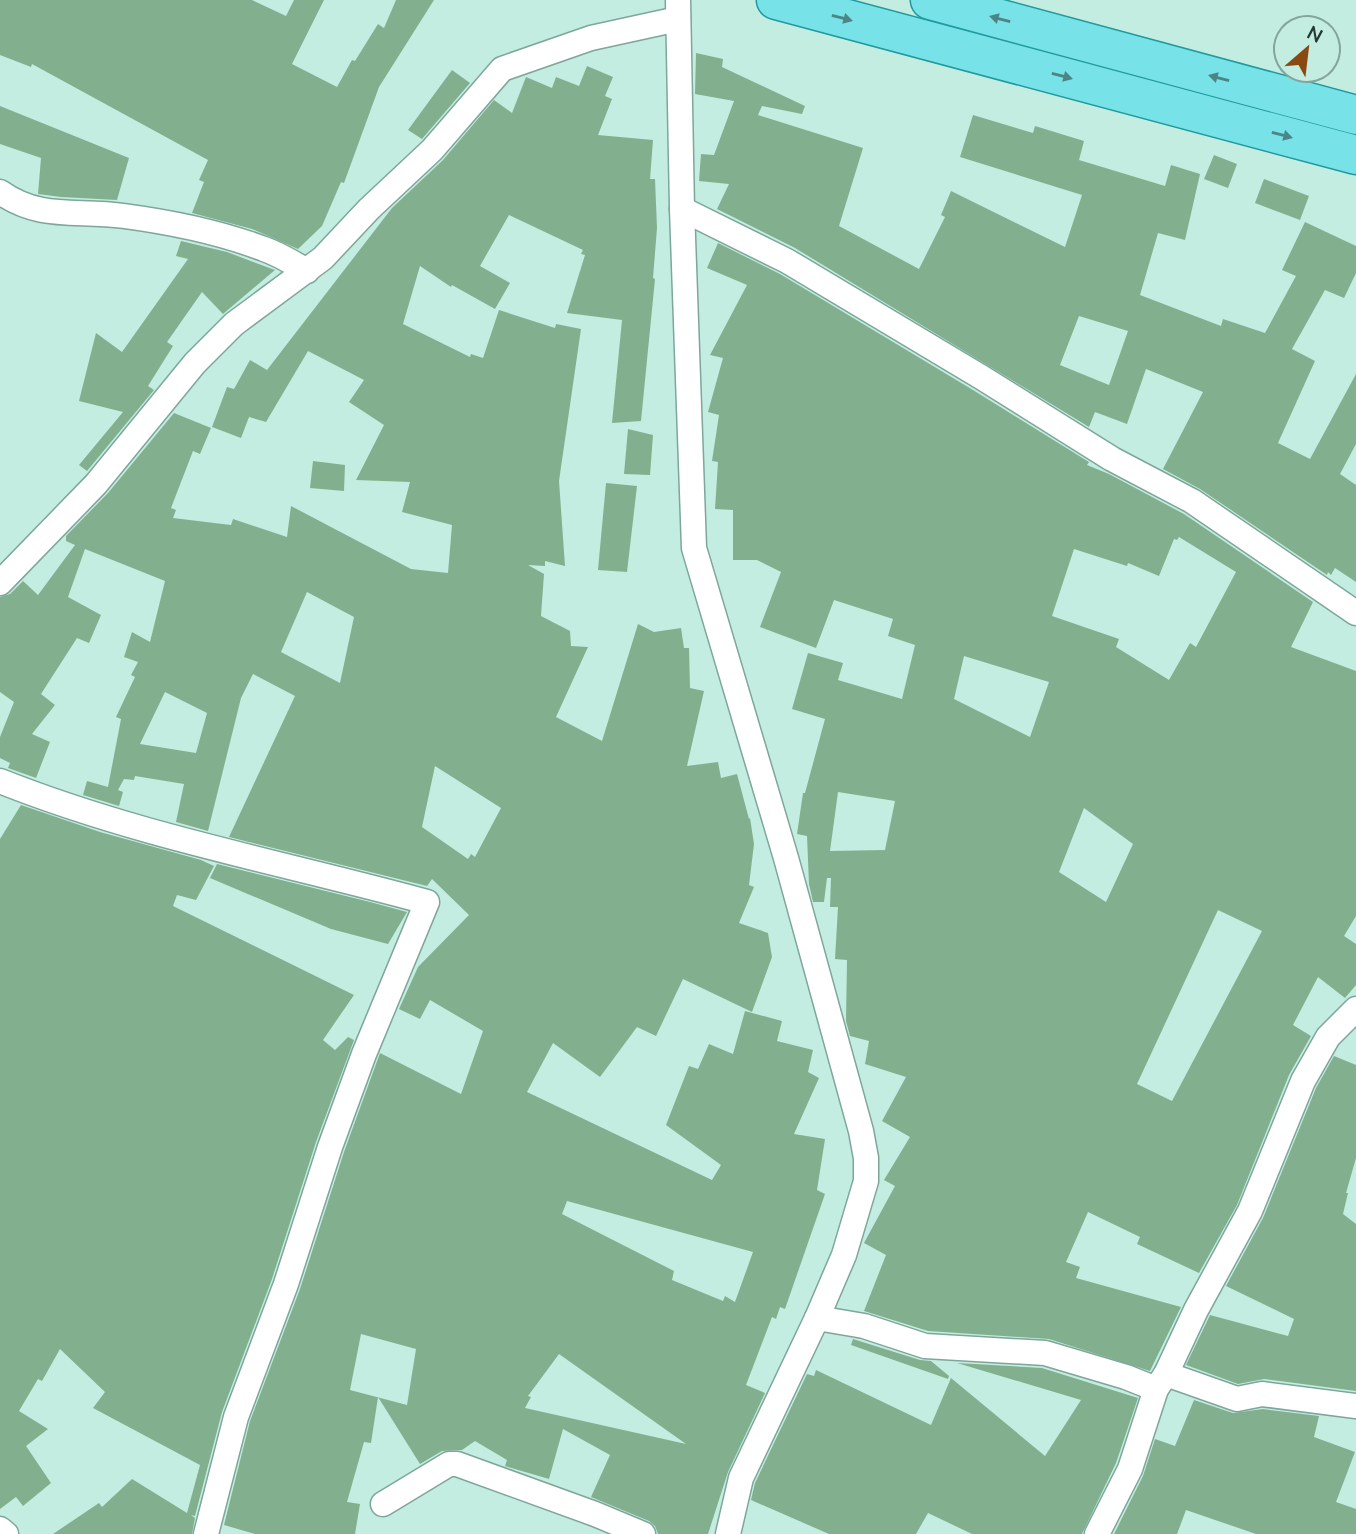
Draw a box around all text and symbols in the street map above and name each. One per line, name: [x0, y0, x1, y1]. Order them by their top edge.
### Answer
one-way arrow: [832, 13, 853, 23]
one-way arrow: [989, 13, 1010, 23]
north arrow: [1272, 14, 1342, 84]
text: N: [1302, 20, 1327, 50]
one-way arrow: [1052, 72, 1073, 82]
one-way arrow: [1208, 72, 1230, 83]
one-way arrow: [1271, 130, 1293, 141]

